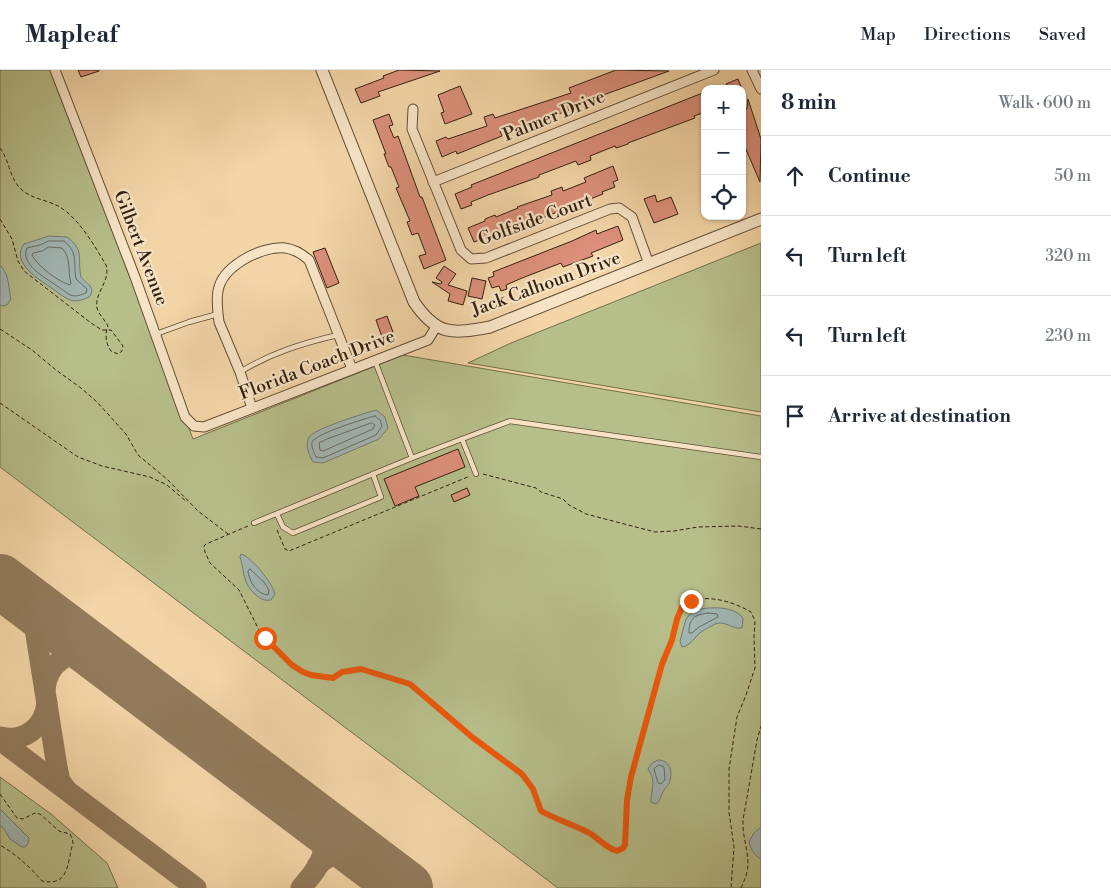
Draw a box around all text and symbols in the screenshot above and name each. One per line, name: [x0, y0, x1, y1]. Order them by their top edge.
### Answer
text: Mapleaf: [25, 20, 118, 50]
text: Map: [860, 23, 896, 46]
text: Directions: [924, 23, 1011, 46]
text: Saved: [1039, 23, 1086, 46]
street label: Palmer Drive: [500, 85, 608, 147]
map controls: [701, 85, 746, 220]
button: +: [701, 85, 746, 130]
text: 8 min: [781, 90, 836, 116]
text: Walk · 600 m: [999, 93, 1091, 113]
button: −: [701, 130, 746, 175]
icon: ahead: [781, 162, 809, 190]
text: Continue: [828, 164, 911, 188]
text: 50 m: [1054, 166, 1091, 186]
button: locate: [701, 175, 746, 220]
street label: Gilbert Avenue: [108, 187, 174, 309]
street label: Golfside Court: [475, 189, 596, 251]
icon: left: [781, 242, 809, 270]
text: Turn left: [828, 244, 907, 268]
street label: Jack Calhoun Drive: [467, 246, 624, 322]
text: 320 m: [1045, 246, 1091, 266]
icon: left: [781, 322, 809, 350]
text: Turn left: [828, 324, 907, 348]
street label: Florida Coach Drive: [236, 325, 398, 405]
text: 230 m: [1045, 326, 1091, 346]
icon: arrive: [781, 402, 809, 430]
text: Arrive at destination: [828, 404, 1011, 428]
route end: [680, 590, 703, 613]
route start: [254, 627, 277, 650]

